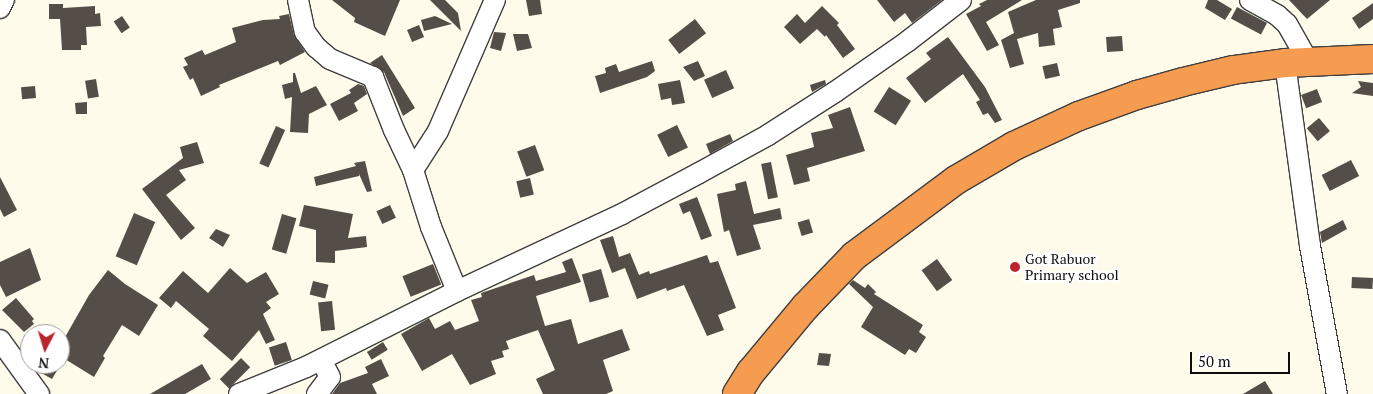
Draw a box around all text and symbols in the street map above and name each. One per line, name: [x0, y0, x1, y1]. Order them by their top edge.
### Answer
place label: Got Rabuor Primary school: [1025, 251, 1119, 284]
marker: Got Rabuor Primary school: [1009, 261, 1021, 273]
north arrow: [20, 324, 70, 374]
scale bar: [1193, 342, 1293, 374]
text: 50 m: [1198, 351, 1231, 371]
text: N: [38, 354, 50, 373]

